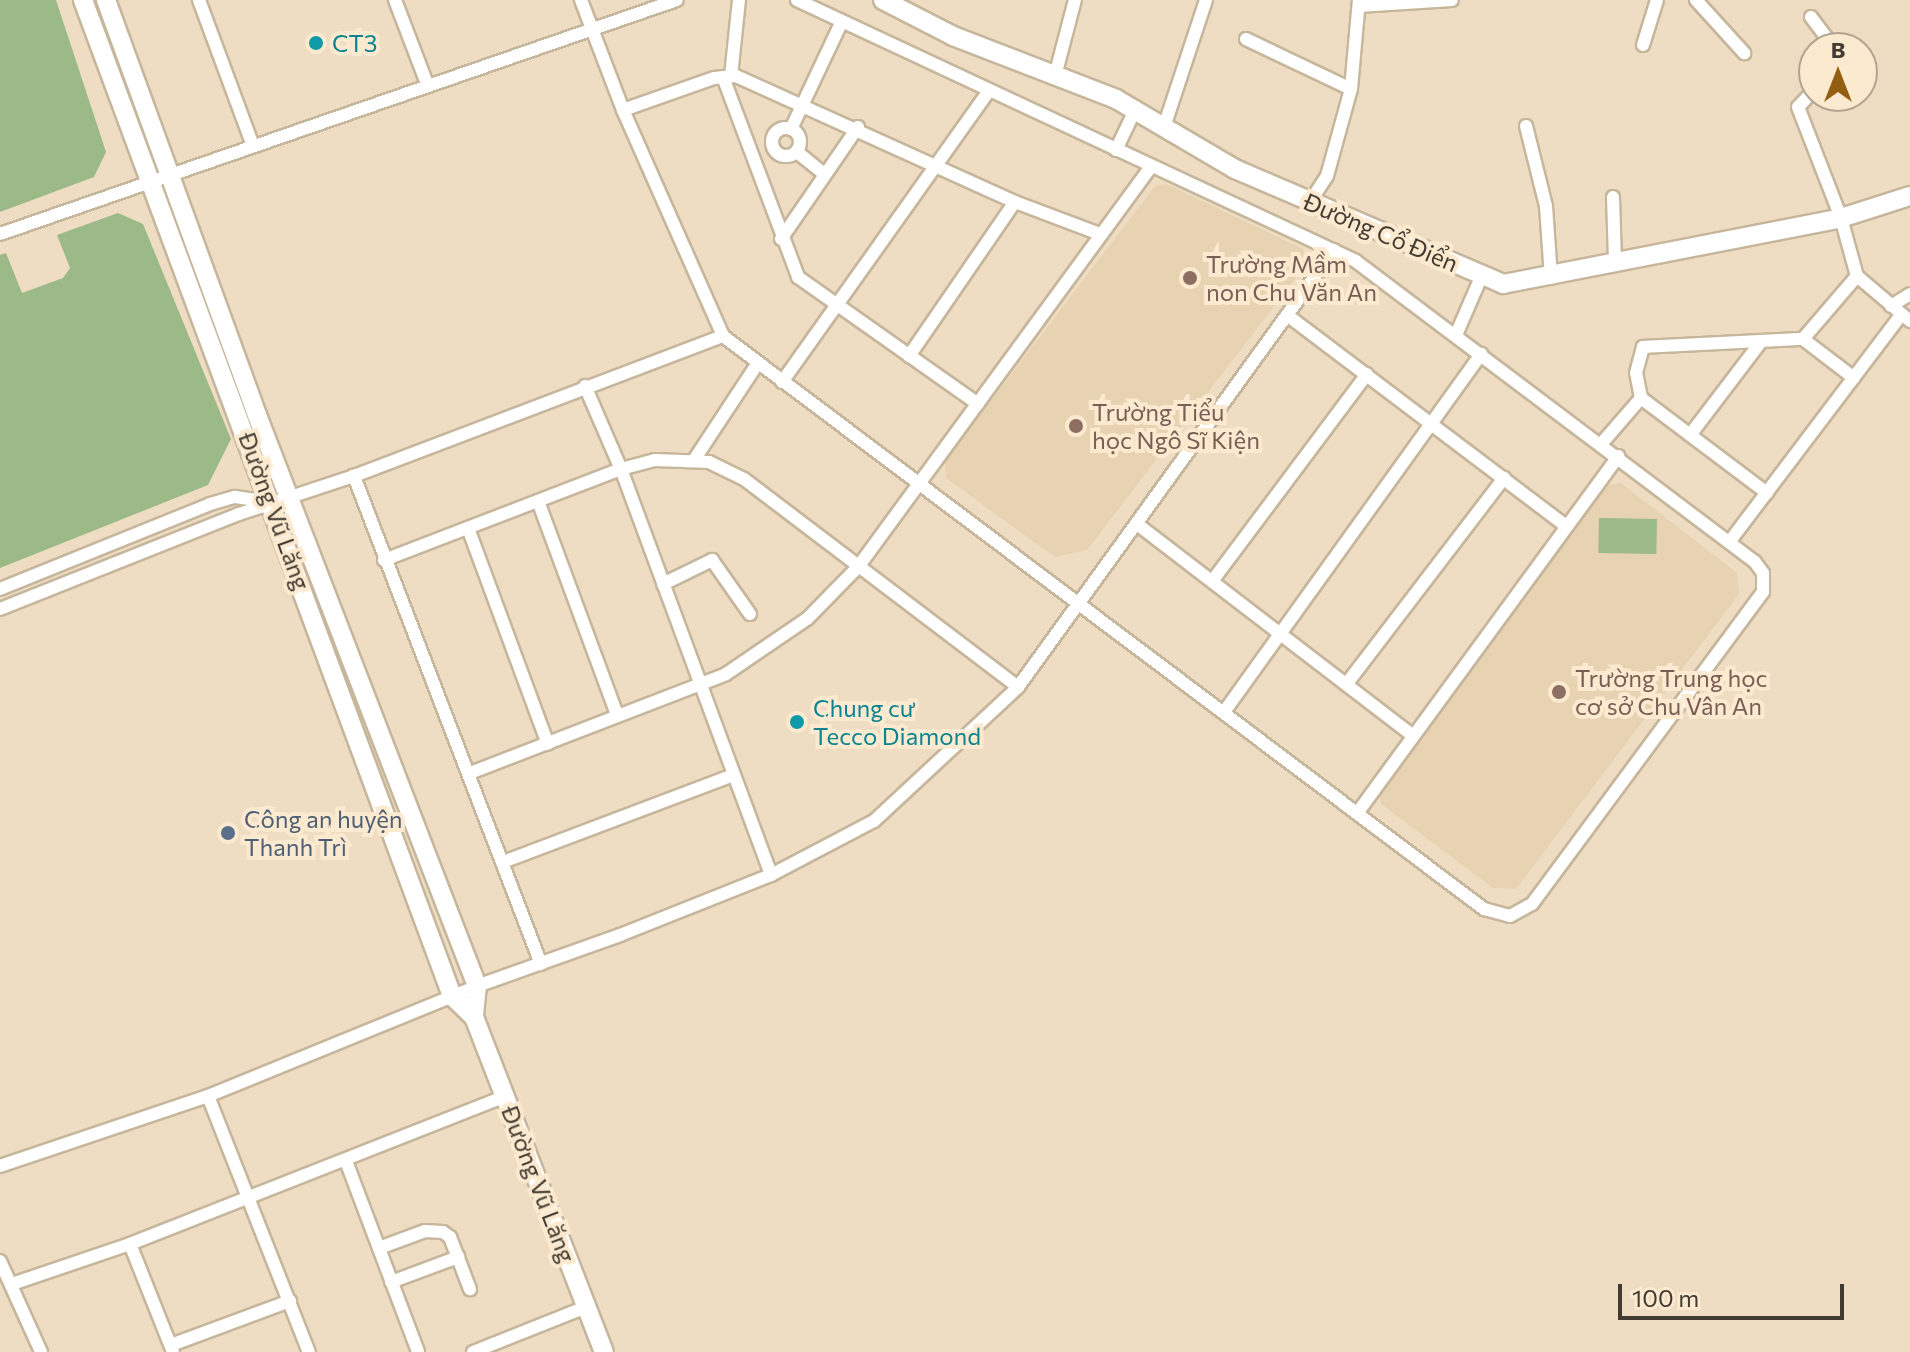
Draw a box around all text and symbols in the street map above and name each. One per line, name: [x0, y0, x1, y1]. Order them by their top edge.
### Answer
place label: CT3: [332, 29, 378, 57]
north arrow: [1798, 32, 1878, 112]
marker: CT3: [307, 34, 325, 52]
text: B: [1831, 36, 1845, 63]
street label: Đường Cổ Điển: [1299, 187, 1463, 277]
place label: Trường Mầm non Chu Văn An: [1206, 250, 1377, 306]
marker: Trường Mầm non Chu Văn An: [1181, 269, 1199, 287]
place label: Trường Tiểu học Ngô Sĩ Kiện: [1092, 398, 1260, 454]
marker: Trường Tiểu học Ngô Sĩ Kiện: [1067, 417, 1085, 435]
street label: Đường Vũ Lăng: [233, 428, 317, 594]
place label: Trường Trung học cơ sở Chu Vân An: [1575, 664, 1767, 720]
marker: Trường Trung học cơ sở Chu Vân An: [1550, 683, 1568, 701]
place label: Chung cư Tecco Diamond: [813, 694, 981, 750]
marker: Chung cư Tecco Diamond: [788, 713, 806, 731]
place label: Công an huyện Thanh Trì: [244, 805, 403, 861]
marker: Công an huyện Thanh Trì: [219, 824, 237, 842]
street label: Đường Vũ Lăng: [496, 1102, 582, 1266]
scale bar: [1622, 1268, 1848, 1318]
text: 100 m: [1632, 1283, 1699, 1312]

